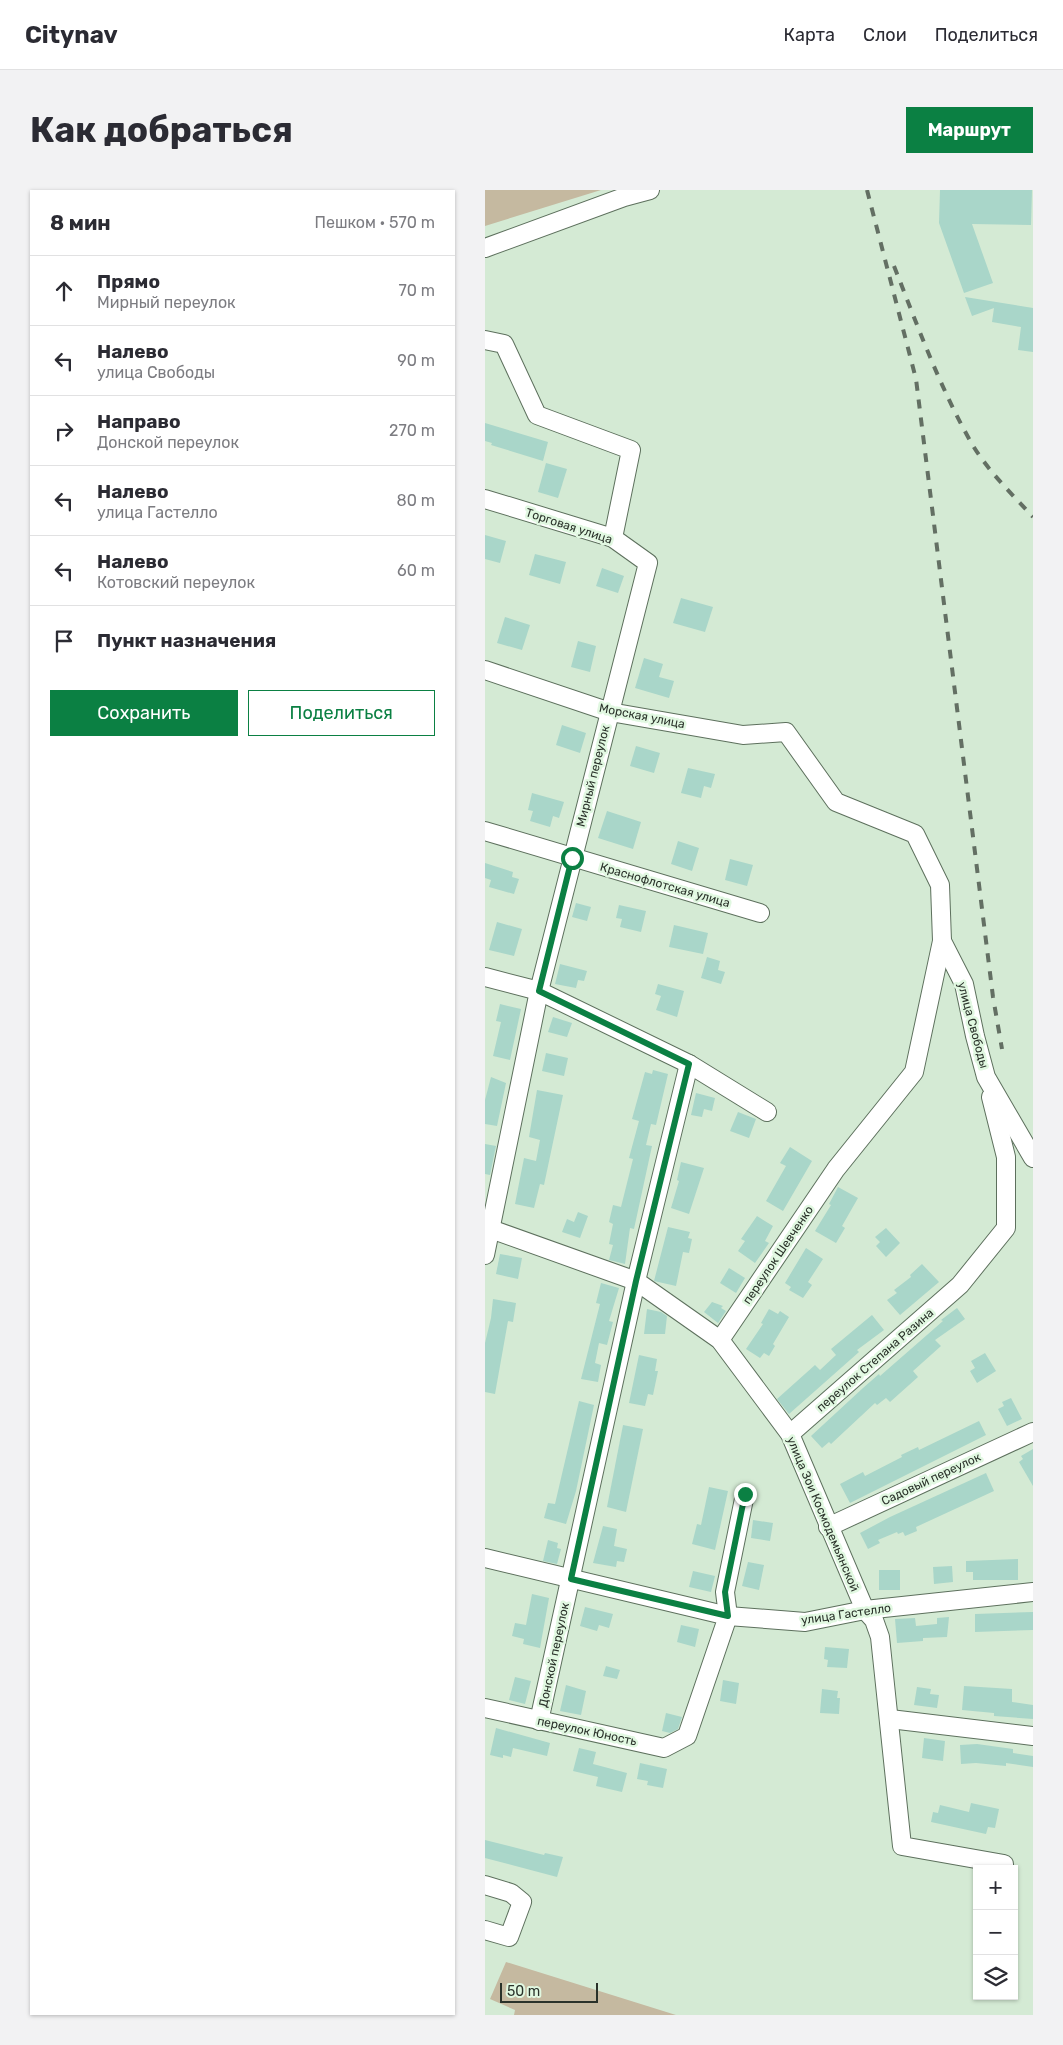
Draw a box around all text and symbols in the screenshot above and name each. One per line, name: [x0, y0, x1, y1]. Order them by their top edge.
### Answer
text: Citynav: [25, 21, 118, 49]
text: Карта: [784, 24, 835, 46]
text: Слои: [863, 24, 907, 46]
text: Поделиться: [935, 24, 1038, 46]
button: Маршрут: [906, 107, 1033, 153]
text: Как добраться: [30, 109, 293, 151]
text: 8 мин: [50, 210, 111, 235]
text: Пешком · 570 m: [315, 213, 435, 232]
text: Прямо: [97, 270, 160, 293]
icon: ahead: [50, 277, 78, 305]
text: 70 m: [398, 281, 435, 300]
text: Мирный переулок: [97, 293, 236, 312]
text: Налево: [97, 340, 169, 363]
icon: left: [50, 347, 78, 375]
text: 90 m: [397, 351, 435, 370]
text: улица Свободы: [97, 363, 215, 382]
text: Направо: [97, 410, 181, 433]
icon: right: [50, 417, 78, 445]
text: 270 m: [389, 421, 435, 440]
text: Донской переулок: [97, 433, 239, 452]
text: Налево: [97, 480, 169, 503]
icon: left: [50, 487, 78, 515]
text: 80 m: [397, 491, 435, 510]
text: улица Гастелло: [97, 503, 218, 522]
street label: Торговая улица: [524, 505, 614, 547]
text: Налево: [97, 550, 169, 573]
icon: left: [50, 557, 78, 585]
text: 60 m: [397, 561, 435, 580]
text: Котовский переулок: [97, 573, 255, 592]
icon: arrive: [50, 627, 78, 655]
text: Пункт назначения: [97, 629, 276, 652]
button: Сохранить: [50, 690, 238, 736]
button: Поделиться: [248, 690, 435, 736]
street label: Морская улица: [598, 701, 686, 731]
street label: Мирный переулок: [574, 723, 613, 828]
route start: [561, 847, 584, 870]
street label: Краснофлотская улица: [598, 860, 732, 910]
street label: улица Свободы: [955, 980, 991, 1070]
street label: переулок Шевченко: [740, 1203, 816, 1307]
street label: переулок Степана Разина: [814, 1305, 936, 1415]
street label: улица Зои Космодемьянской: [784, 1434, 862, 1594]
street label: Садовый переулок: [879, 1450, 983, 1508]
route end: [734, 1483, 757, 1506]
street label: Донской переулок: [536, 1601, 572, 1709]
street label: улица Гастелло: [800, 1601, 892, 1627]
street label: переулок Юность: [536, 1714, 638, 1748]
map controls: [973, 1865, 1018, 2000]
button: +: [973, 1865, 1018, 1910]
button: −: [973, 1910, 1018, 1955]
button: layers: [973, 1955, 1018, 2000]
scale bar: [500, 1980, 597, 2003]
text: 50 m: [507, 1983, 540, 2000]

